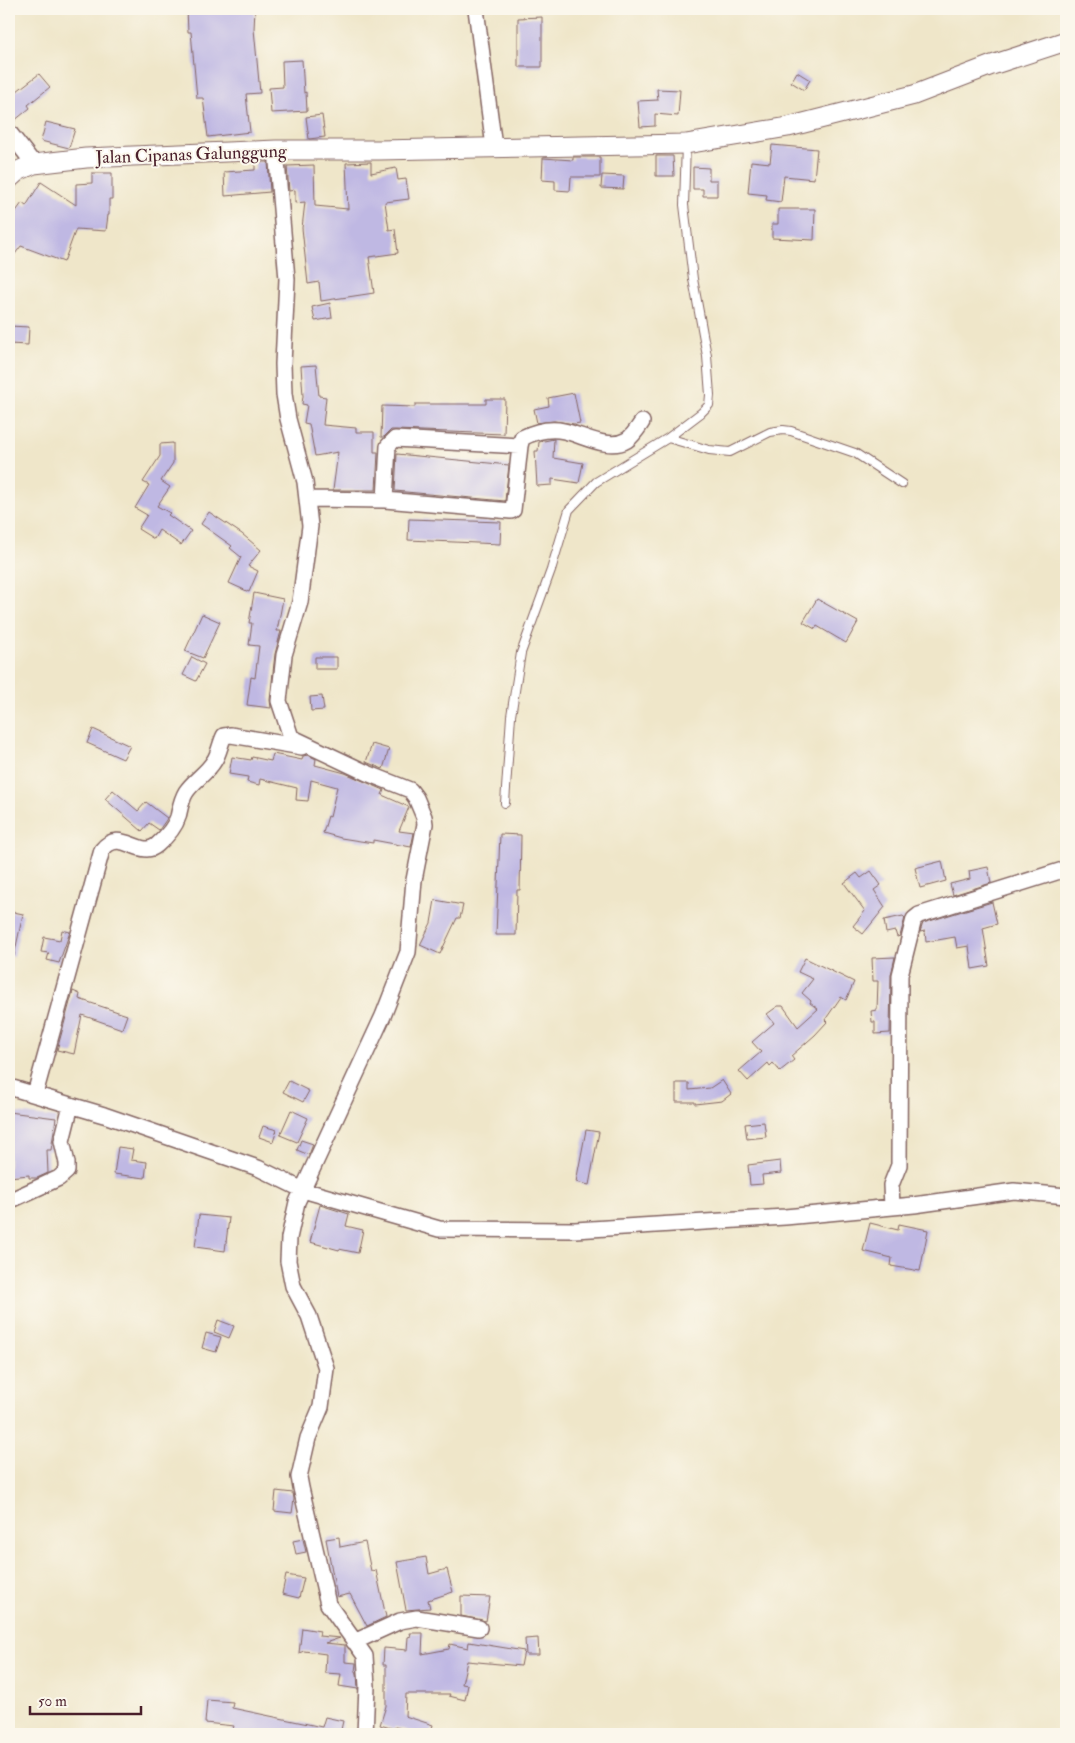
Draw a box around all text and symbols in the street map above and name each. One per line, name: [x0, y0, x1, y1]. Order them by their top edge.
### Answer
street label: Jalan Cipanas Galunggung: [94, 140, 288, 169]
scale bar: [30, 1683, 141, 1715]
text: 50 m: [38, 1692, 67, 1711]

